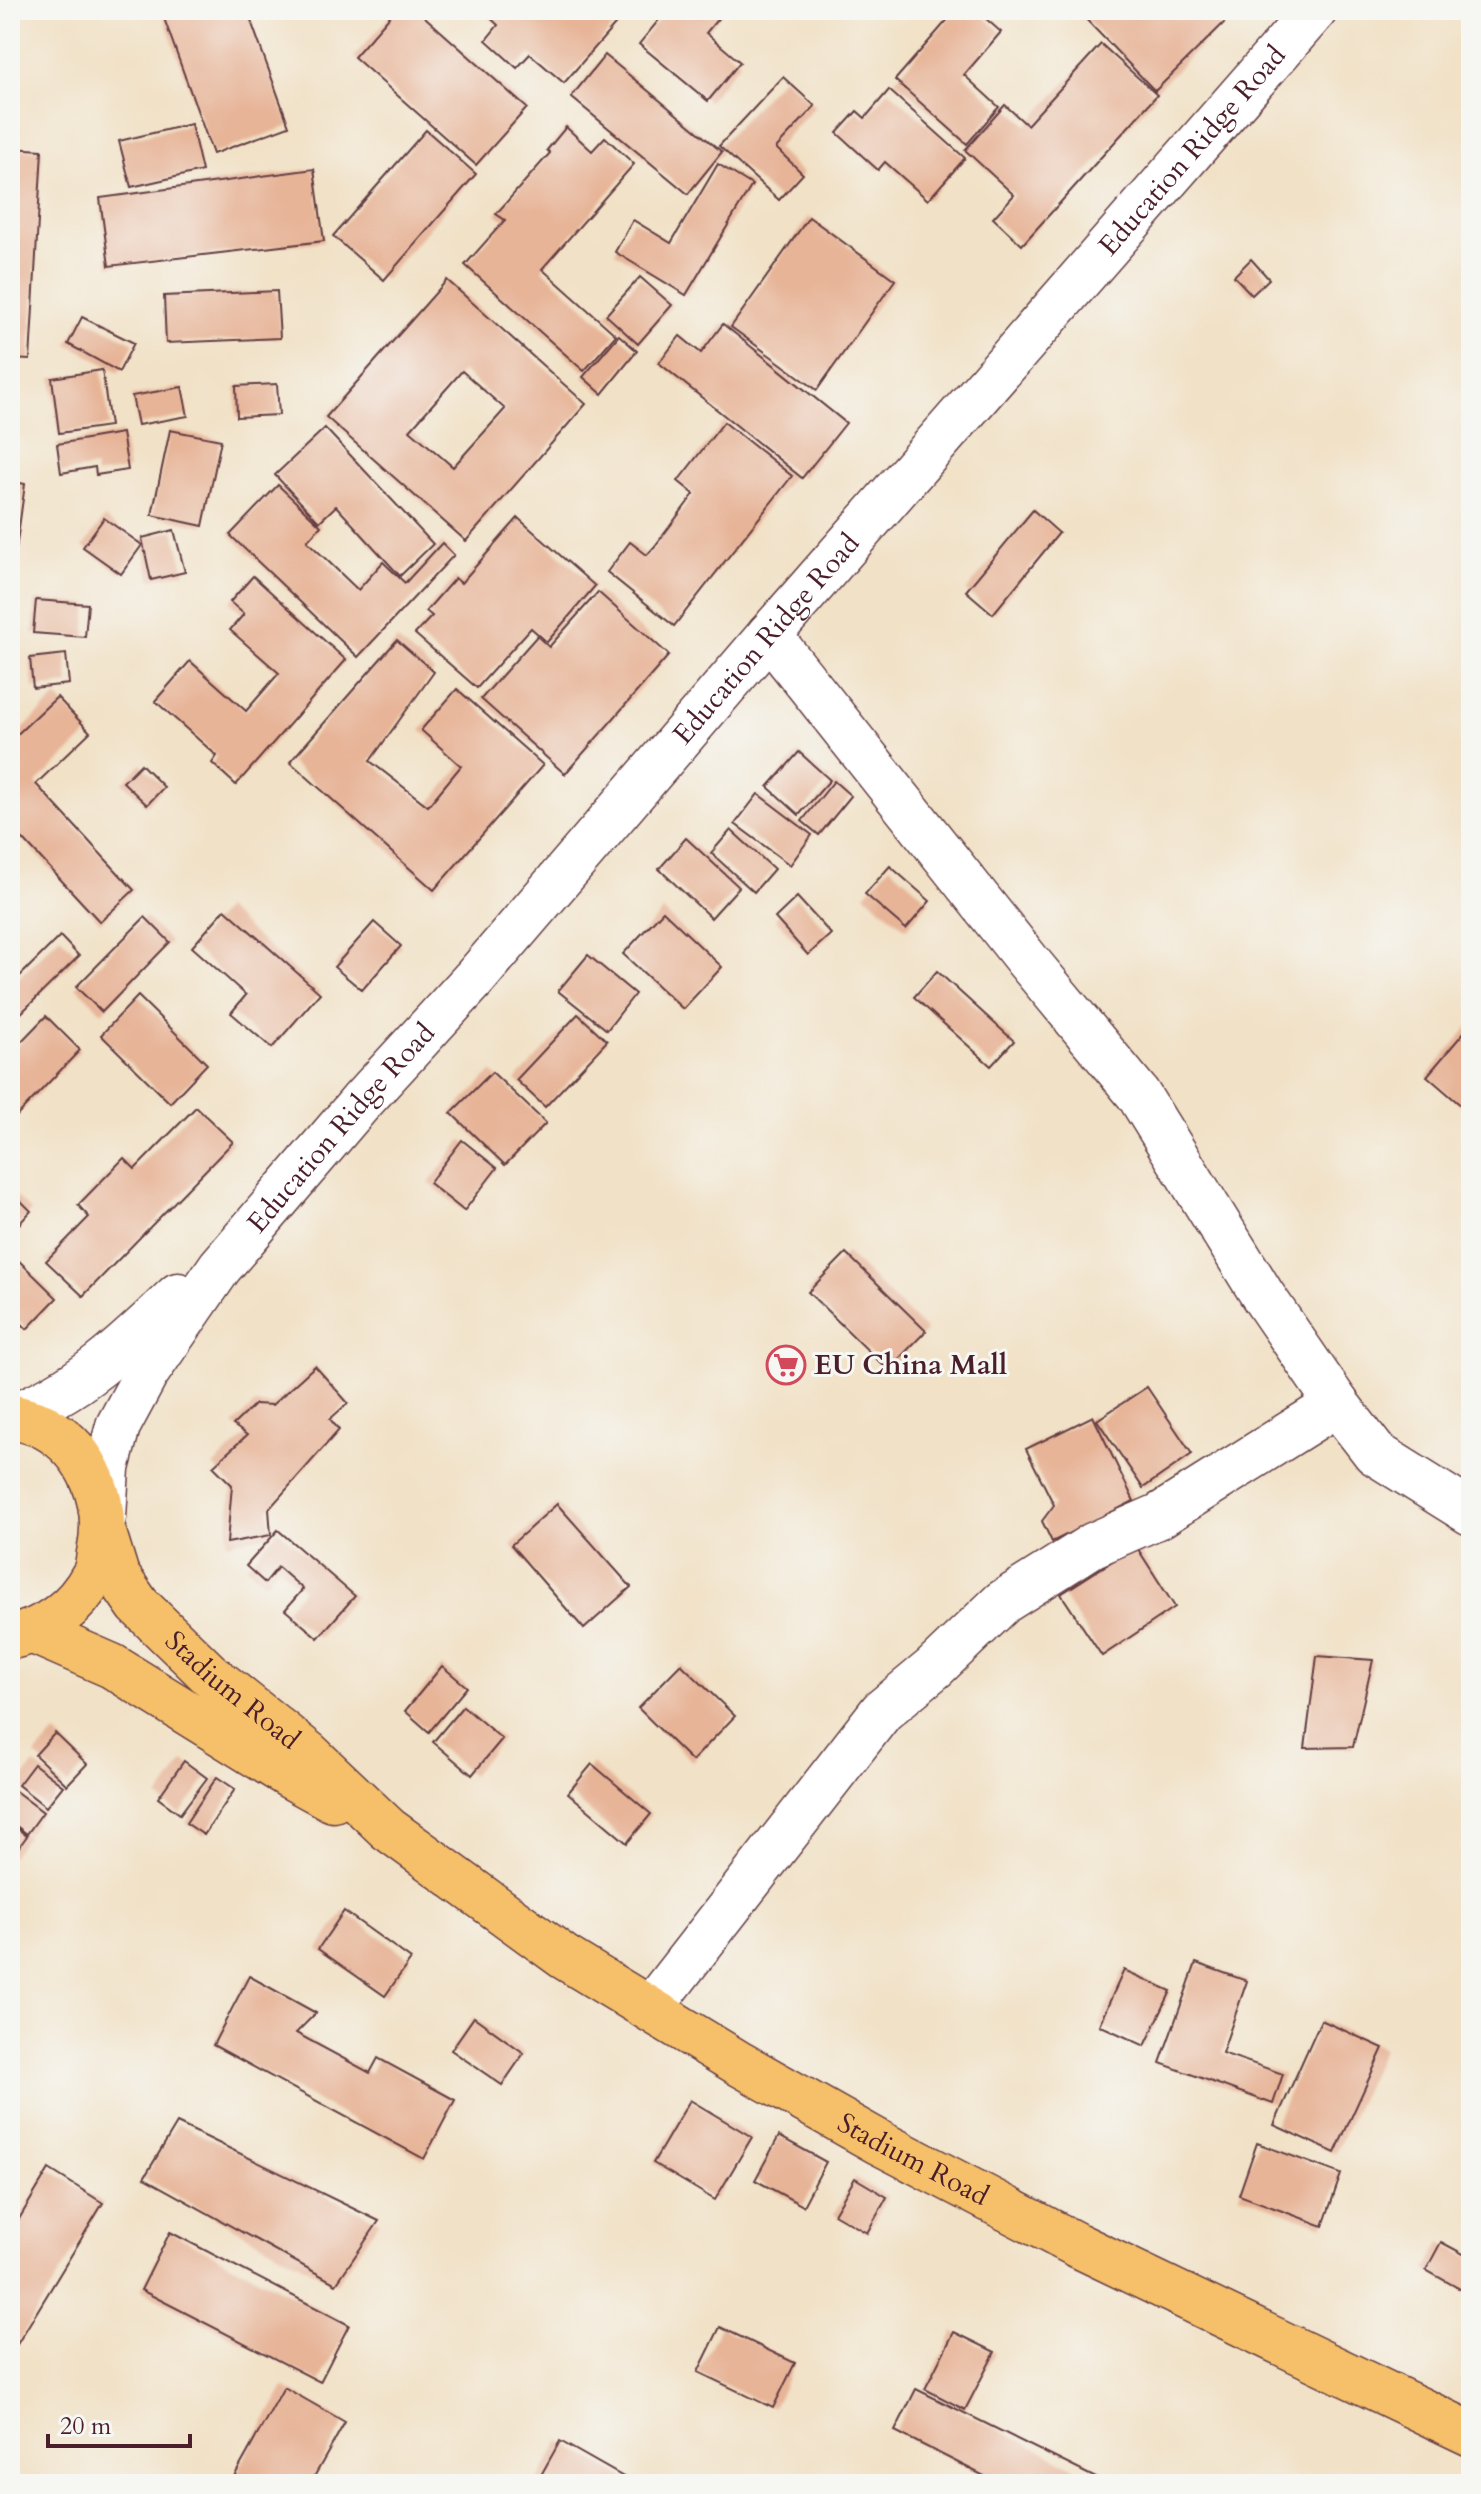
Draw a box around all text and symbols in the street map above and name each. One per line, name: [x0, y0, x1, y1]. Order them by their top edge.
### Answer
street label: Education Ridge Road: [1090, 37, 1294, 264]
street label: Education Ridge Road: [664, 525, 868, 753]
street label: Education Ridge Road: [238, 1015, 443, 1241]
supermarket icon: EU China Mall: [765, 1344, 807, 1386]
place label: EU China Mall: [814, 1346, 1007, 1384]
street label: Stadium Road: [157, 1622, 308, 1758]
street label: Stadium Road: [831, 2104, 995, 2215]
scale bar: [48, 2398, 190, 2448]
text: 20 m: [60, 2410, 112, 2443]

